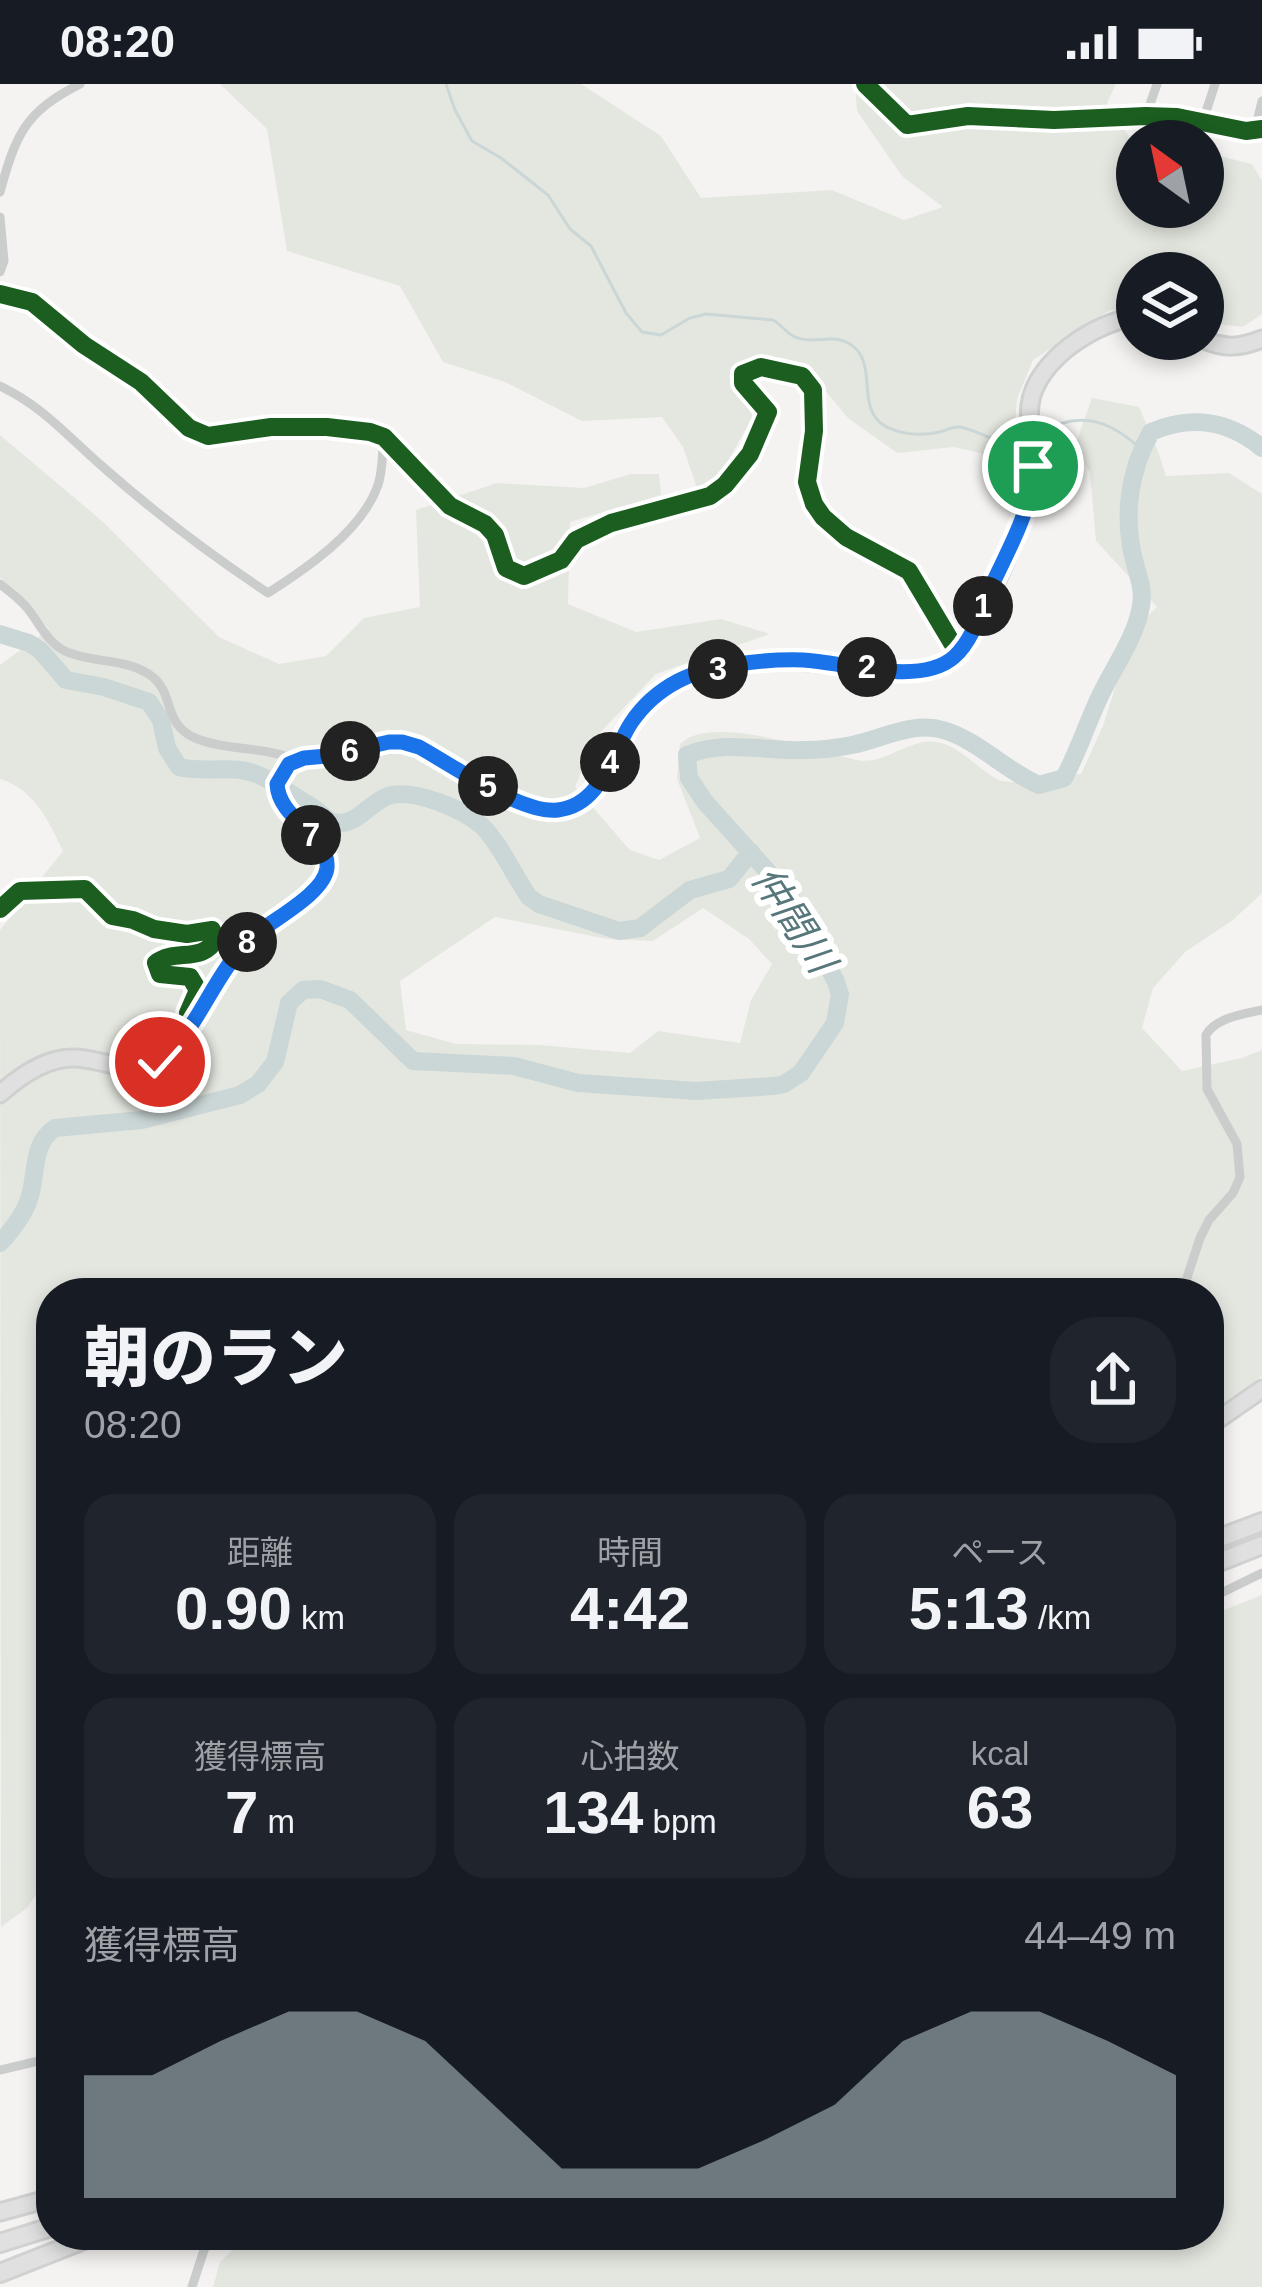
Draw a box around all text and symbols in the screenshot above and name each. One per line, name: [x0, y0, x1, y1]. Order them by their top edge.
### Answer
text: 08:20: [60, 16, 175, 67]
north arrow: [1116, 120, 1224, 228]
map controls: [1116, 120, 1224, 360]
button: layers: [1116, 252, 1224, 360]
pin: [982, 415, 1084, 517]
icon: arrive: [1000, 433, 1066, 499]
pin: 1: [953, 576, 1013, 636]
text: 1: [974, 587, 992, 624]
pin: 2: [837, 637, 897, 697]
pin: 3: [688, 639, 748, 699]
text: 2: [858, 648, 876, 685]
text: 3: [709, 650, 727, 687]
pin: 6: [320, 721, 380, 781]
text: 6: [341, 732, 359, 769]
pin: 4: [580, 732, 640, 792]
text: 4: [601, 743, 619, 780]
pin: 5: [458, 756, 518, 816]
text: 5: [479, 767, 497, 804]
pin: 7: [281, 805, 341, 865]
text: 7: [302, 816, 320, 853]
water label: 仲間川: [744, 858, 846, 983]
pin: 8: [217, 912, 277, 972]
text: 8: [238, 923, 256, 960]
pin: [109, 1011, 211, 1113]
icon: check: [127, 1029, 193, 1095]
button: share: [1050, 1317, 1176, 1443]
text: 朝のラン: [84, 1321, 348, 1395]
text: 08:20: [84, 1403, 182, 1446]
text: 距離: [227, 1534, 293, 1571]
text: 時間: [597, 1534, 663, 1571]
text: ペース: [951, 1534, 1049, 1571]
text: 0.90: [175, 1575, 292, 1642]
text: 4:42: [570, 1575, 690, 1642]
text: 5:13: [909, 1575, 1029, 1642]
text: km: [292, 1599, 345, 1636]
text: /km: [1029, 1599, 1091, 1636]
text: kcal: [971, 1735, 1029, 1772]
text: 獲得標高: [194, 1738, 326, 1775]
text: 心拍数: [581, 1738, 680, 1775]
text: 63: [967, 1774, 1033, 1841]
text: 7: [225, 1779, 258, 1846]
text: 134: [543, 1779, 643, 1846]
text: m: [258, 1803, 295, 1840]
text: bpm: [643, 1803, 717, 1840]
text: 44–49 m: [1024, 1914, 1176, 1957]
text: 獲得標高: [84, 1924, 240, 1967]

